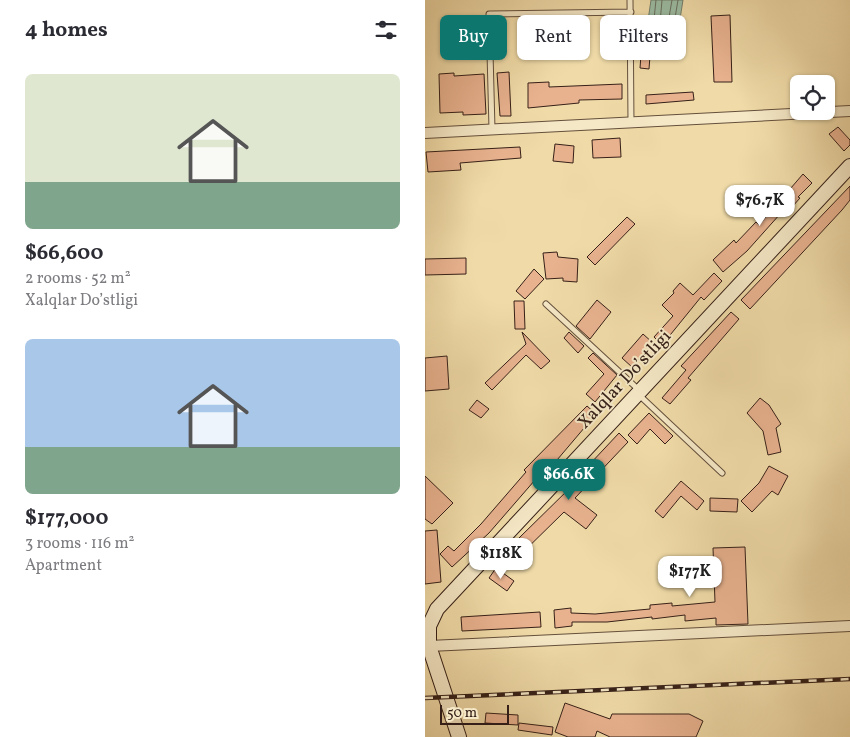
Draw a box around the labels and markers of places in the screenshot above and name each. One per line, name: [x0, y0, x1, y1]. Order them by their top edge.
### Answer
pin: $76.7K: [719, 184, 801, 227]
pin: $66.6K: [528, 458, 610, 501]
pin: $118K: [466, 538, 536, 580]
pin: $177K: [655, 556, 725, 598]

